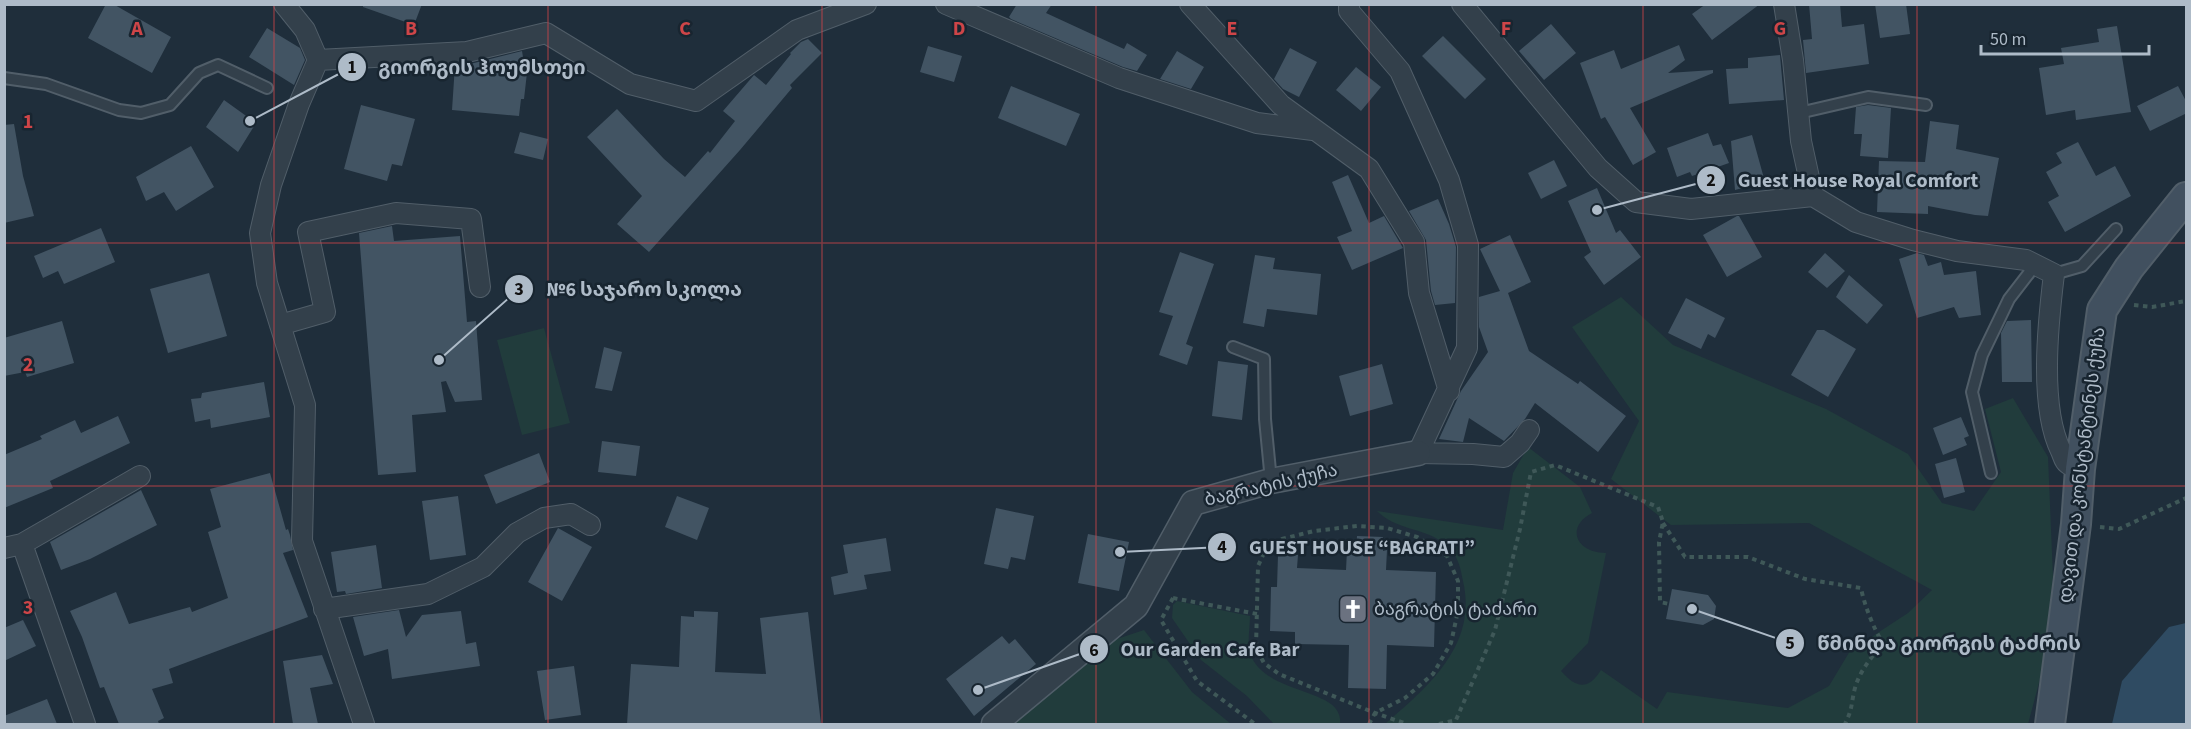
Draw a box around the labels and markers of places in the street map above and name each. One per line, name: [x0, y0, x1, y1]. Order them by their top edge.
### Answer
callout: გიორგის ჰოუმსთეი: [337, 48, 598, 86]
callout: Guest House Royal Comfort: [1696, 161, 1990, 199]
callout: №6 საჯარო სკოლა: [504, 270, 753, 308]
callout: GUEST HOUSE “BAGRATI”: [1207, 528, 1487, 566]
church icon: ბაგრატის ტაძარი: [1337, 593, 1369, 625]
place label: ბაგრატის ტაძარი: [1374, 597, 1537, 622]
callout: წმინდა გიორგის ტაძრის: [1775, 624, 2093, 662]
callout: Our Garden Cafe Bar: [1079, 630, 1312, 668]

